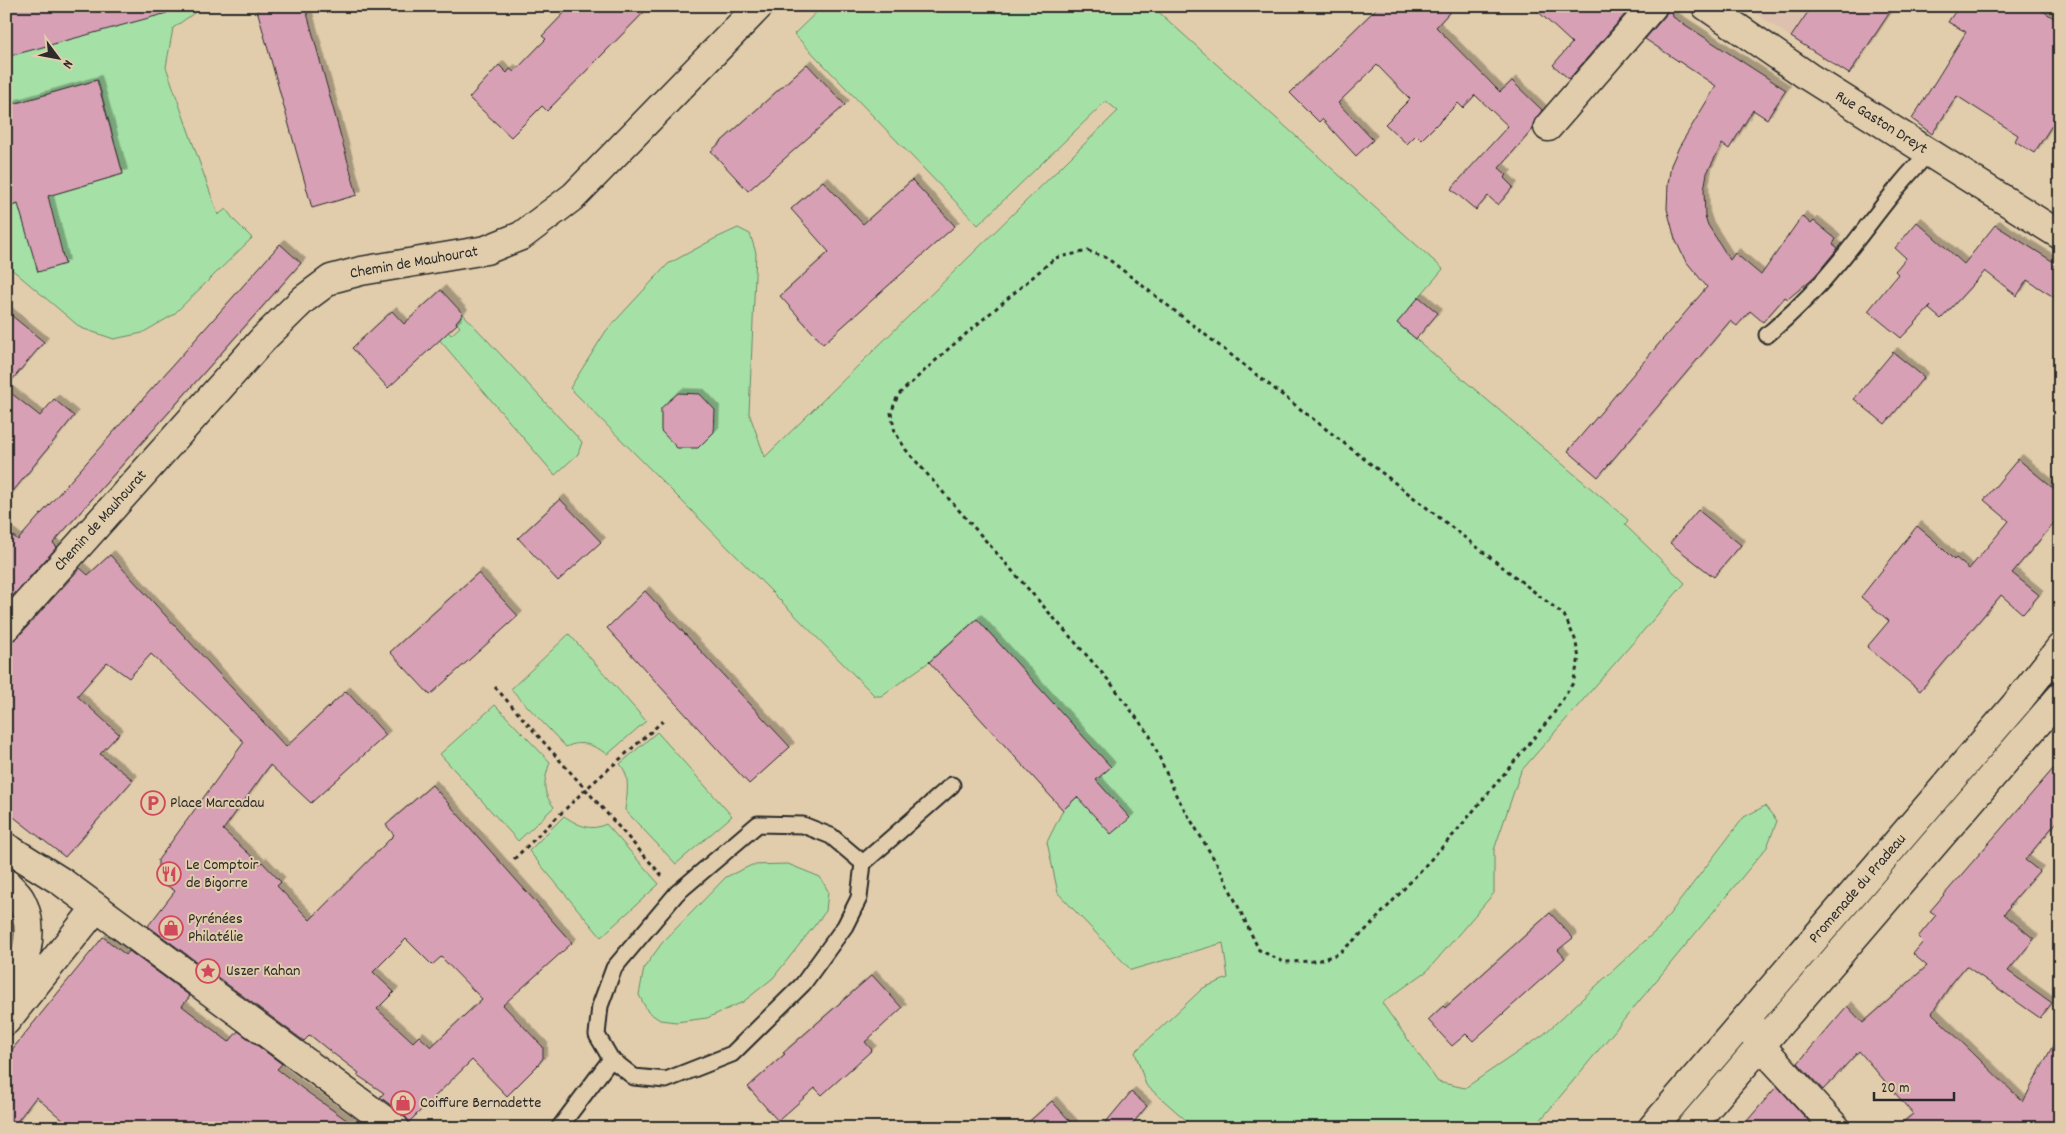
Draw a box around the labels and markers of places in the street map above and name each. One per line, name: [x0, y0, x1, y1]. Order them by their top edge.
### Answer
parking icon: Place Marcadau: [140, 790, 166, 816]
place label: Place Marcadau: [170, 792, 264, 815]
place label: Le Comptoir de Bigorre: [186, 854, 259, 895]
restaurant icon: Le Comptoir de Bigorre: [156, 861, 182, 887]
place label: Pyrénées Philatélie: [188, 908, 243, 949]
shop icon: Pyrénées Philatélie: [158, 915, 184, 941]
place icon: Uszer Kahan: [195, 958, 221, 984]
place label: Uszer Kahan: [226, 960, 300, 983]
shop icon: Coiffure Bernadette: [390, 1090, 416, 1116]
place label: Coiffure Bernadette: [420, 1092, 541, 1115]

